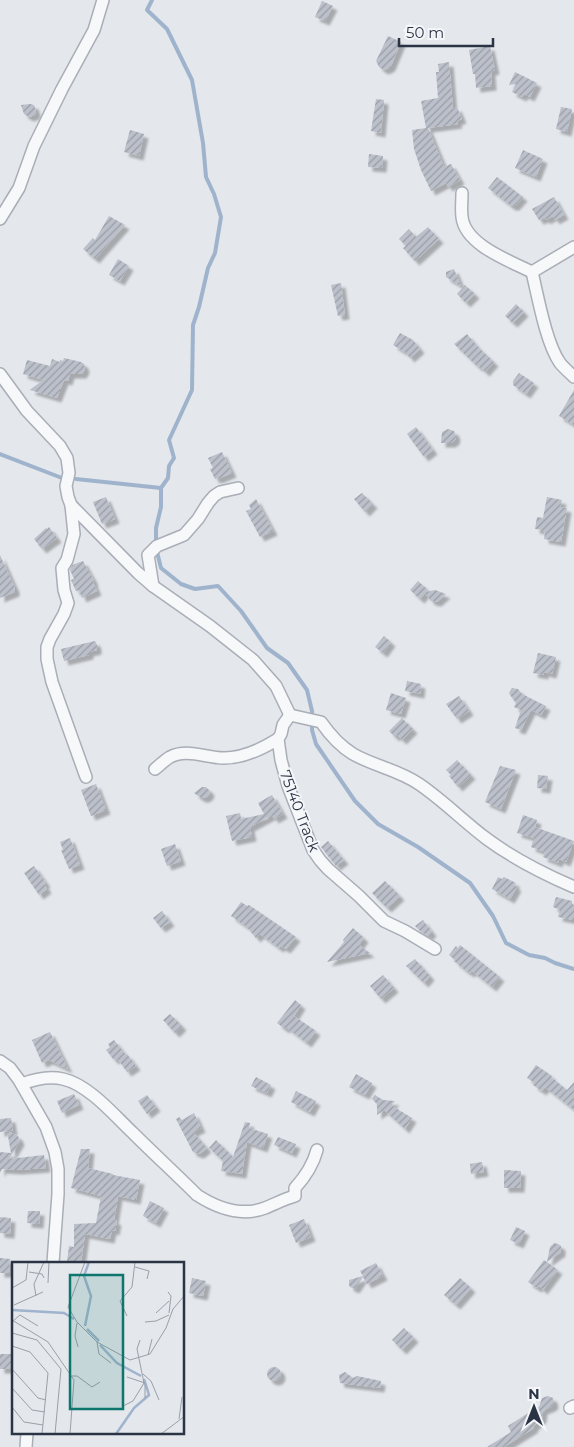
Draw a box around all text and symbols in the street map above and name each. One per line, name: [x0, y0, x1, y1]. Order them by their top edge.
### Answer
scale bar: [399, 15, 493, 47]
text: 50 m: [406, 23, 444, 42]
street label: 75140 Track: [276, 767, 324, 855]
inset map: [12, 1262, 185, 1434]
north arrow: [509, 1382, 559, 1432]
text: N: [528, 1385, 540, 1403]

